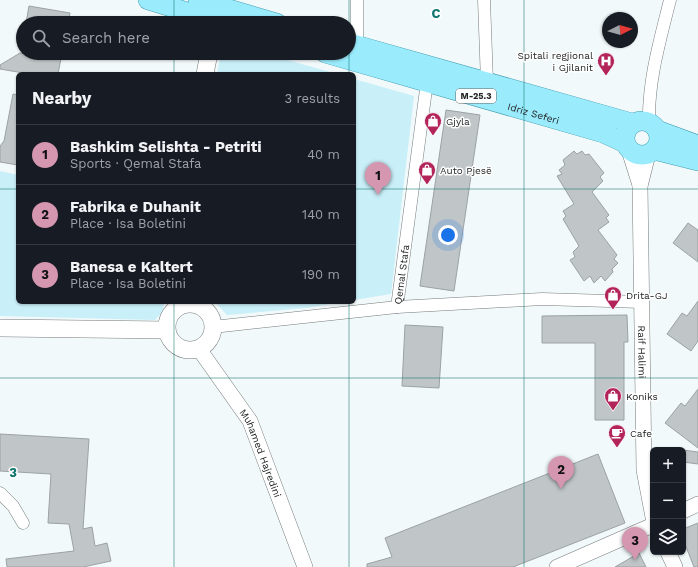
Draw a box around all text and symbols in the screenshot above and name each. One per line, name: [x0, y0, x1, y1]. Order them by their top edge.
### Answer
text: C: [432, 6, 441, 21]
north arrow: [602, 12, 638, 48]
search box: [16, 16, 356, 60]
icon: search: [30, 27, 52, 49]
text: Search here: [62, 29, 150, 47]
place label: Spitali regjional i Gjilanit: [517, 50, 594, 73]
hospital icon: Spitali regjional i Gjilanit: [596, 51, 616, 76]
text: Nearby: [32, 88, 91, 108]
road number: M-25.3: [456, 89, 496, 103]
text: 3 results: [285, 91, 340, 106]
street label: Idriz Seferi: [506, 100, 561, 126]
shop icon: Gjyla: [423, 111, 443, 136]
place label: Gjyla: [446, 116, 470, 127]
text: Bashkim Selishta - Petriti: [70, 138, 262, 156]
text: 1: [42, 147, 48, 162]
text: 40 m: [307, 147, 340, 162]
text: Sports · Qemal Stafa: [70, 156, 201, 171]
shop icon: Auto Pjesë: [417, 160, 437, 185]
pin: 1: [365, 162, 391, 195]
place label: Auto Pjesë: [440, 165, 492, 176]
text: Fabrika e Duhanit: [70, 198, 201, 216]
text: 2: [41, 207, 49, 222]
text: 140 m: [302, 207, 340, 222]
text: Place · Isa Boletini: [70, 216, 186, 231]
your location: [438, 225, 458, 245]
street label: Qemal Stafa: [392, 243, 411, 305]
text: Banesa e Kaltert: [70, 258, 192, 276]
text: 3: [41, 267, 49, 282]
text: 190 m: [302, 267, 340, 282]
text: Place · Isa Boletini: [70, 276, 186, 291]
shop icon: Drita-GJ: [603, 285, 623, 310]
place label: Drita-GJ: [626, 290, 668, 301]
street label: Raif Halimi: [636, 326, 648, 378]
shop icon: Koniks: [603, 386, 623, 411]
place label: Koniks: [626, 391, 658, 402]
street label: Muhamed Hajredini: [238, 407, 284, 499]
cafe icon: Cafe: [607, 423, 627, 448]
place label: Cafe: [630, 428, 652, 439]
map controls: [650, 447, 686, 555]
button: +: [650, 447, 686, 483]
pin: 2: [548, 456, 574, 489]
text: 3: [9, 465, 17, 480]
button: −: [650, 483, 686, 519]
button: layers: [650, 519, 686, 555]
pin: 3: [622, 527, 648, 560]

